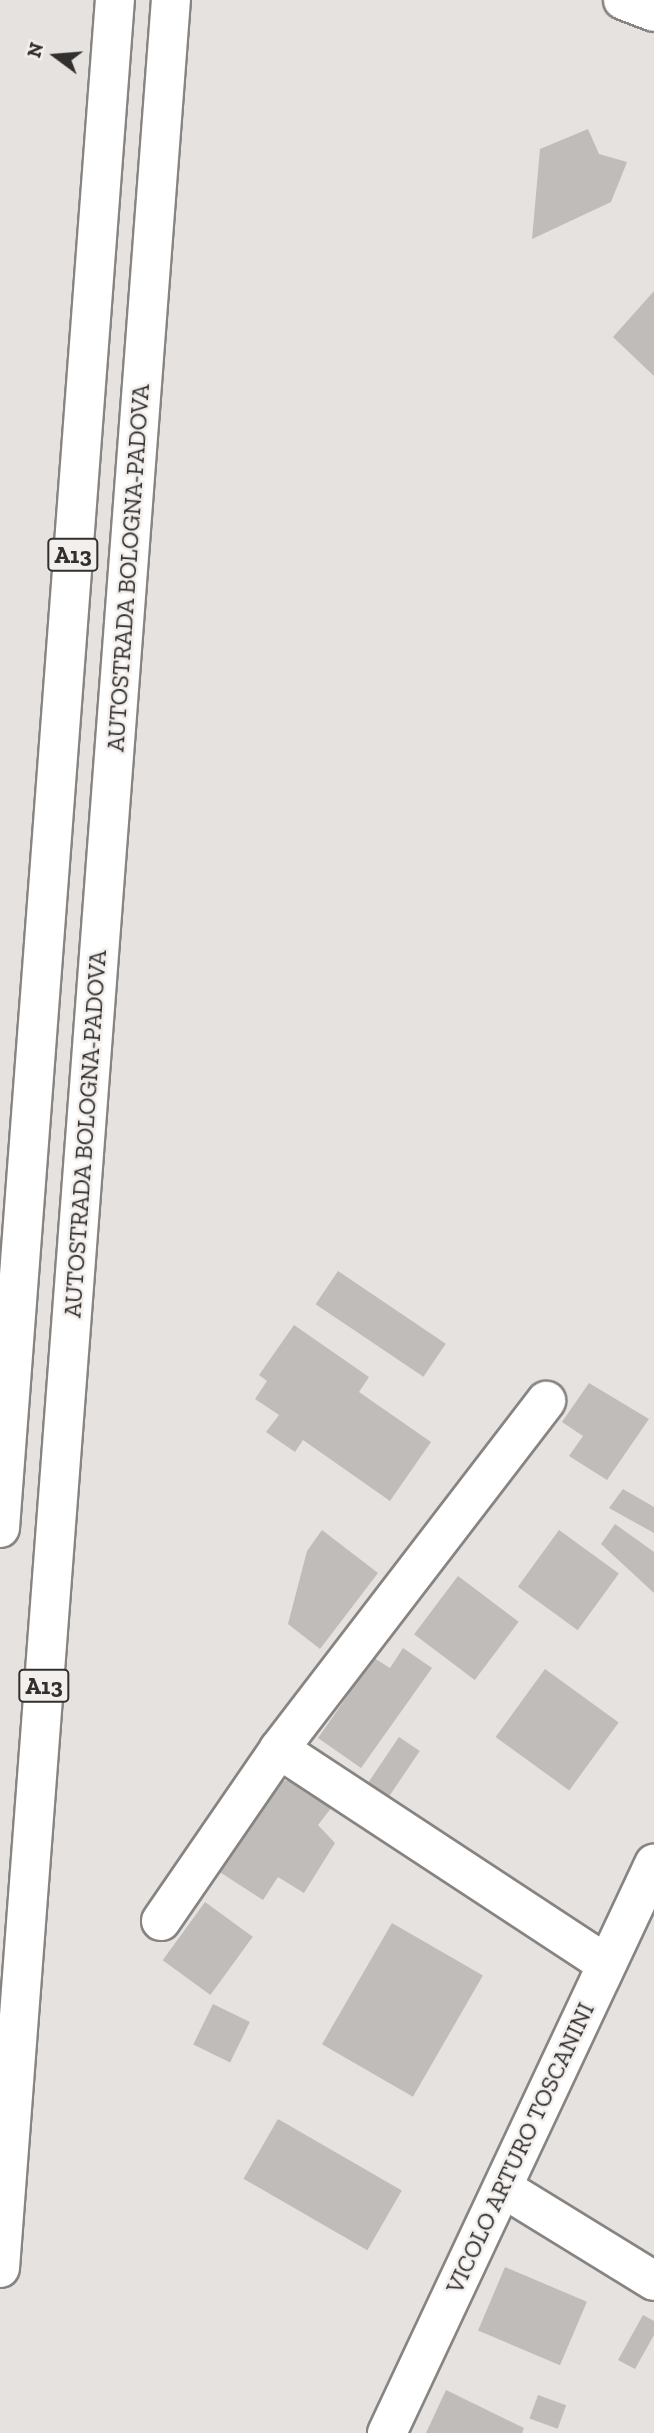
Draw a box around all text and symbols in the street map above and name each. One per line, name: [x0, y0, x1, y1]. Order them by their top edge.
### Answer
north arrow: [21, 21, 91, 91]
text: N: [22, 40, 48, 60]
street label: AUTOSTRADA BOLOGNA-PADOVA: [101, 383, 155, 753]
road number: A13: [47, 536, 99, 575]
street label: AUTOSTRADA BOLOGNA-PADOVA: [58, 949, 112, 1319]
road number: A13: [18, 1666, 70, 1706]
street label: VICOLO ARTURO TOSCANINI: [440, 1998, 600, 2298]

